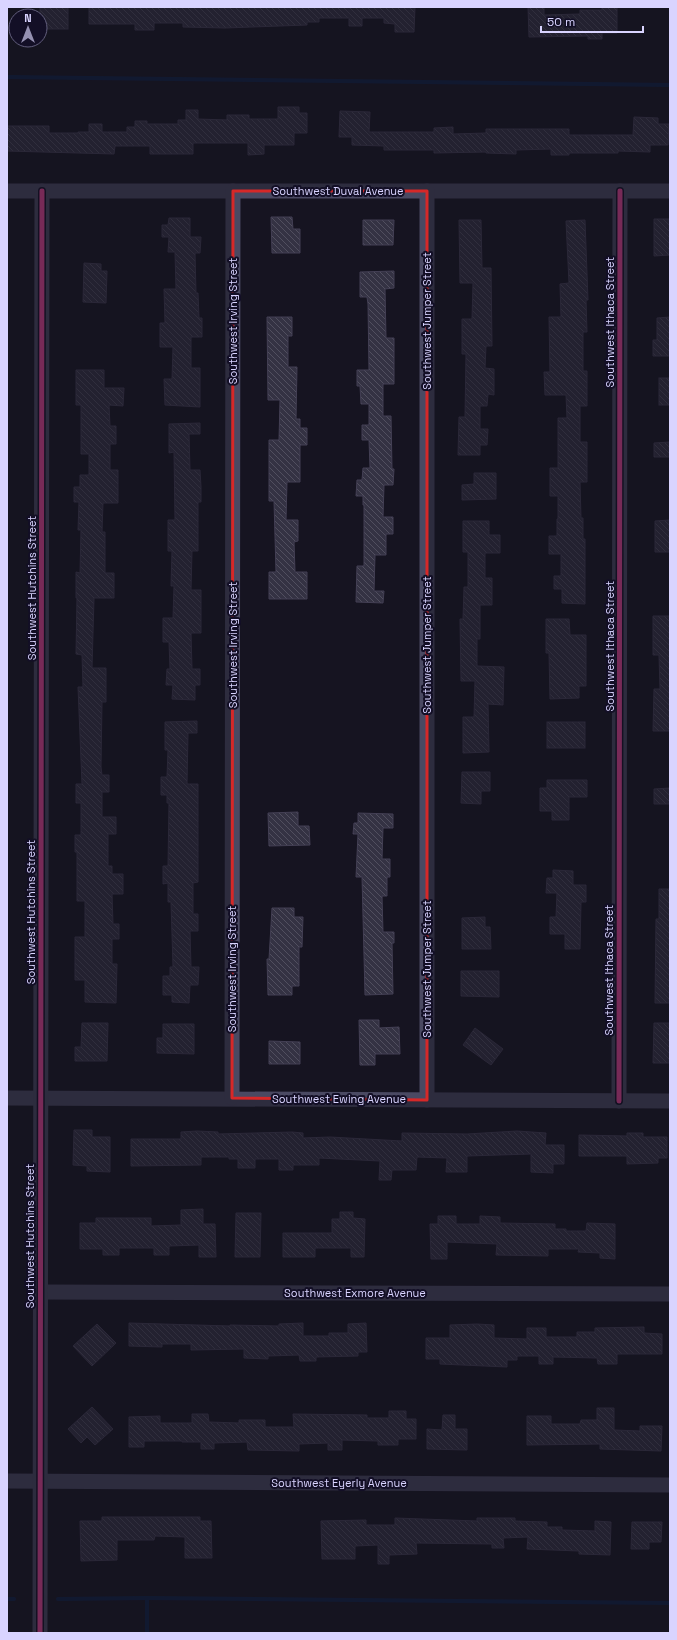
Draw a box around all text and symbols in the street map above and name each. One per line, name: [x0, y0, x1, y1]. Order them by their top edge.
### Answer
north arrow: [8, 8, 48, 48]
scale bar: [541, 8, 643, 34]
text: N: [24, 11, 32, 25]
text: 50 m: [547, 14, 575, 30]
street label: Southwest Duval Avenue: [272, 184, 404, 198]
street label: Southwest Jumper Street: [420, 252, 434, 390]
street label: Southwest Ithaca Street: [603, 257, 617, 387]
street label: Southwest Irving Street: [226, 258, 240, 384]
street label: Southwest Hutchins Street: [25, 516, 39, 660]
street label: Southwest Jumper Street: [420, 576, 434, 714]
street label: Southwest Ithaca Street: [603, 581, 617, 711]
street label: Southwest Irving Street: [226, 582, 240, 708]
street label: Southwest Hutchins Street: [24, 840, 38, 984]
street label: Southwest Jumper Street: [420, 900, 434, 1038]
street label: Southwest Ithaca Street: [602, 905, 616, 1035]
street label: Southwest Irving Street: [225, 906, 239, 1032]
street label: Southwest Ewing Avenue: [272, 1092, 406, 1106]
street label: Southwest Hutchins Street: [23, 1164, 37, 1308]
street label: Southwest Exmore Avenue: [284, 1286, 426, 1300]
street label: Southwest Eyerly Avenue: [271, 1476, 407, 1490]

